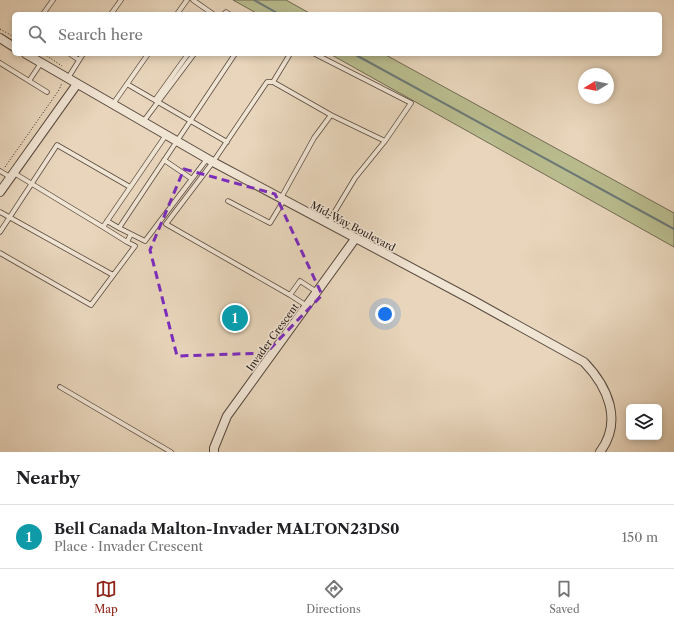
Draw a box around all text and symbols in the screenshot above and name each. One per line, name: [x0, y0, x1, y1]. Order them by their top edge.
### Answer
search box: [12, 12, 662, 56]
icon: search: [26, 23, 48, 45]
text: Search here: [58, 25, 143, 44]
north arrow: [578, 68, 614, 104]
street label: Mid-Way Boulevard: [308, 199, 398, 254]
street label: Invader Crescent: [243, 300, 302, 374]
pin: 1: [222, 303, 248, 333]
your location: [375, 304, 395, 324]
map controls: [626, 404, 662, 440]
button: layers: [626, 404, 662, 440]
text: Nearby: [16, 468, 80, 488]
text: Bell Canada Malton-Invader MALTON23DS0: [54, 519, 400, 538]
text: 1: [26, 529, 32, 545]
text: 150 m: [622, 529, 658, 545]
text: Place · Invader Crescent: [54, 538, 203, 554]
tab: Map: [94, 578, 118, 616]
tab: Directions: [306, 578, 361, 616]
tab: Saved: [549, 578, 580, 616]

